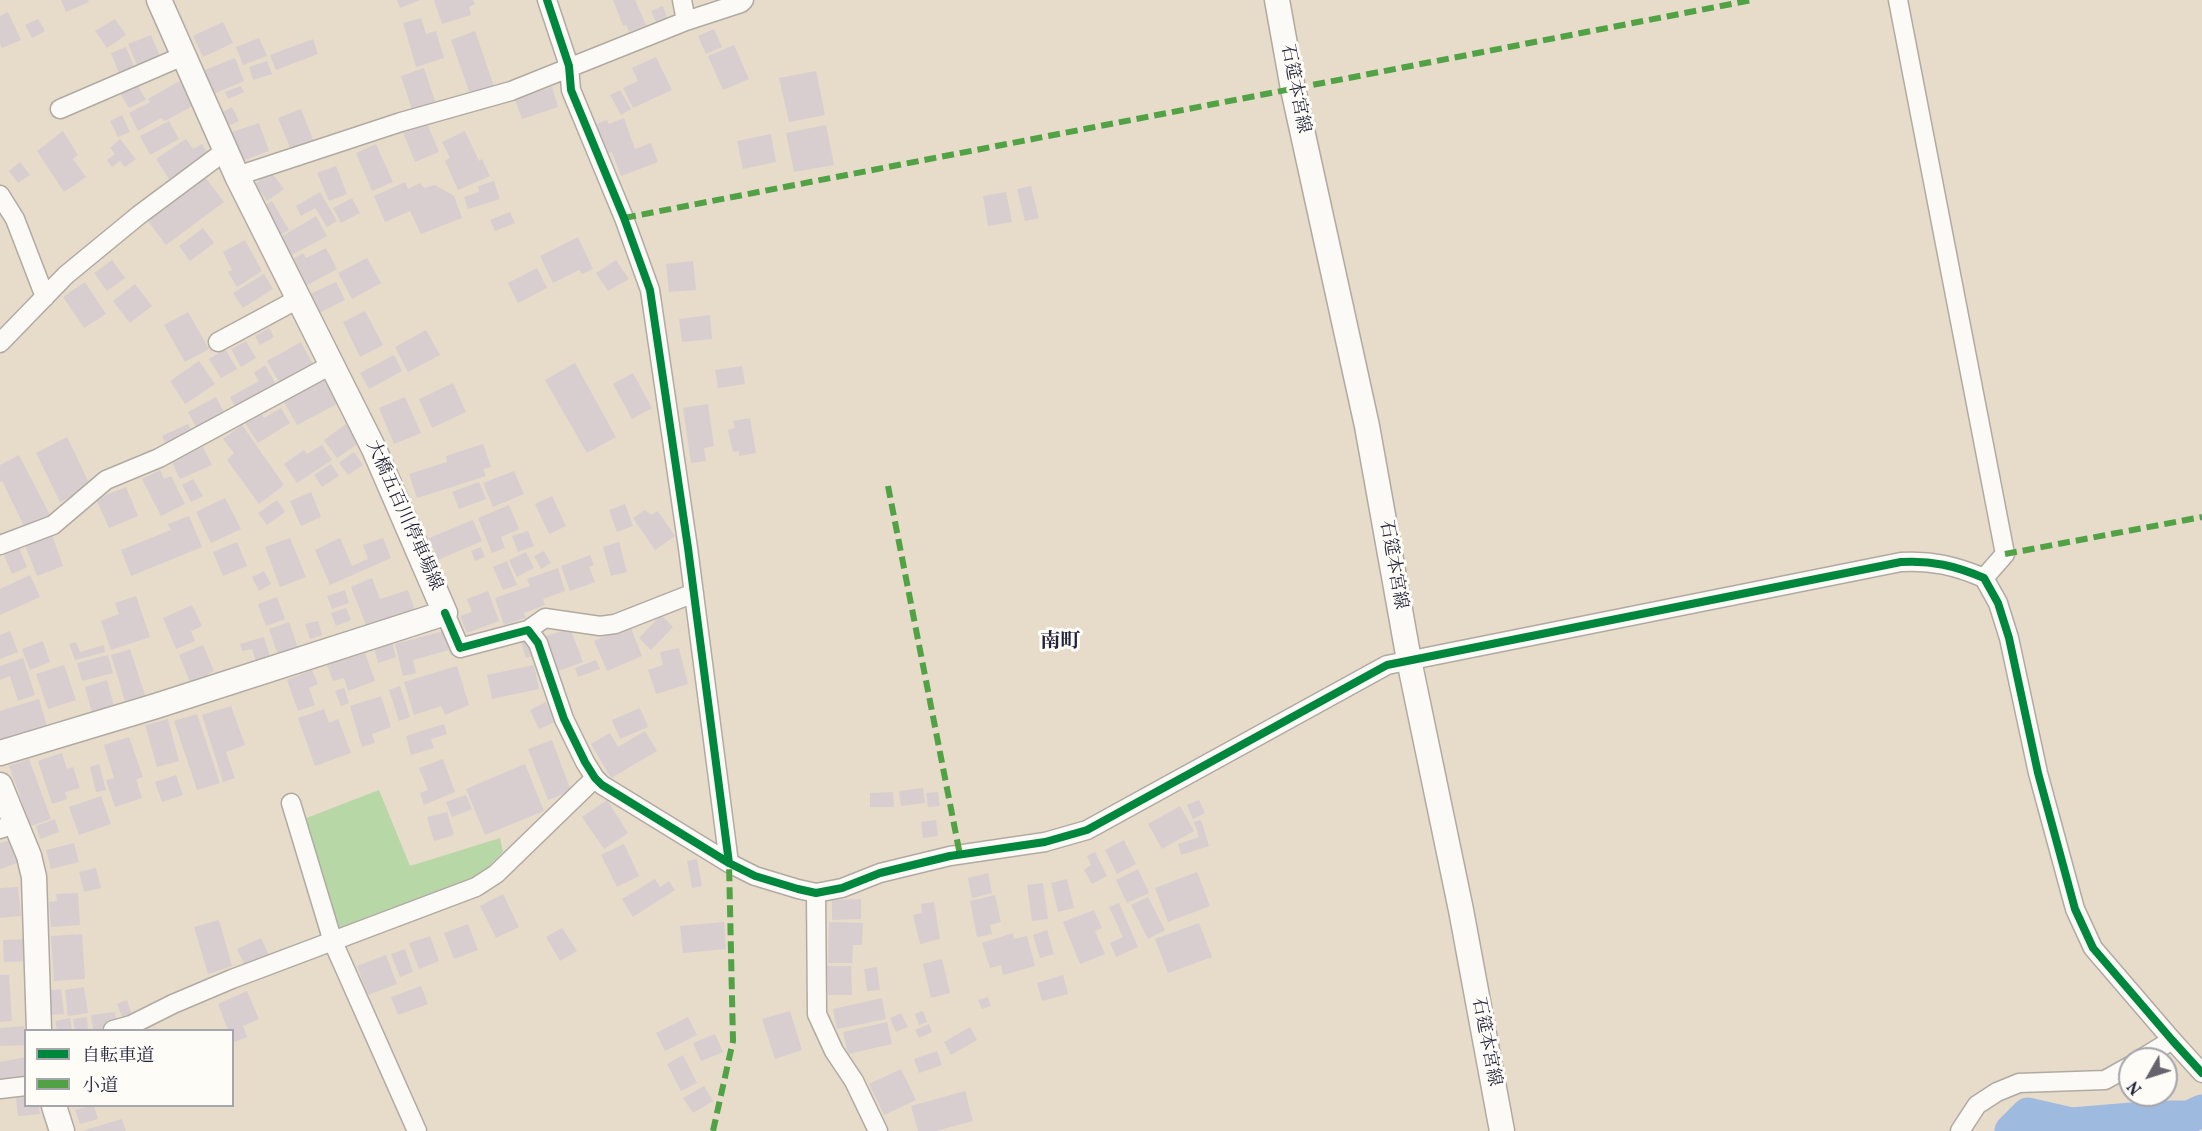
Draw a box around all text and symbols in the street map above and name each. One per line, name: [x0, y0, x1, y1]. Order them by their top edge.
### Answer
street label: 石筵本宮線: [1275, 43, 1313, 135]
street label: 大橋五百川停車場線: [360, 438, 446, 594]
street label: 石筵本宮線: [1374, 519, 1410, 611]
district label: 南町: [1040, 631, 1080, 655]
street label: 石筵本宮線: [1466, 996, 1504, 1088]
legend: [24, 1029, 234, 1107]
text: 自転車道: [82, 1044, 154, 1069]
north arrow: [2118, 1047, 2178, 1107]
text: 小道: [82, 1074, 118, 1099]
text: N: [2123, 1076, 2148, 1099]

